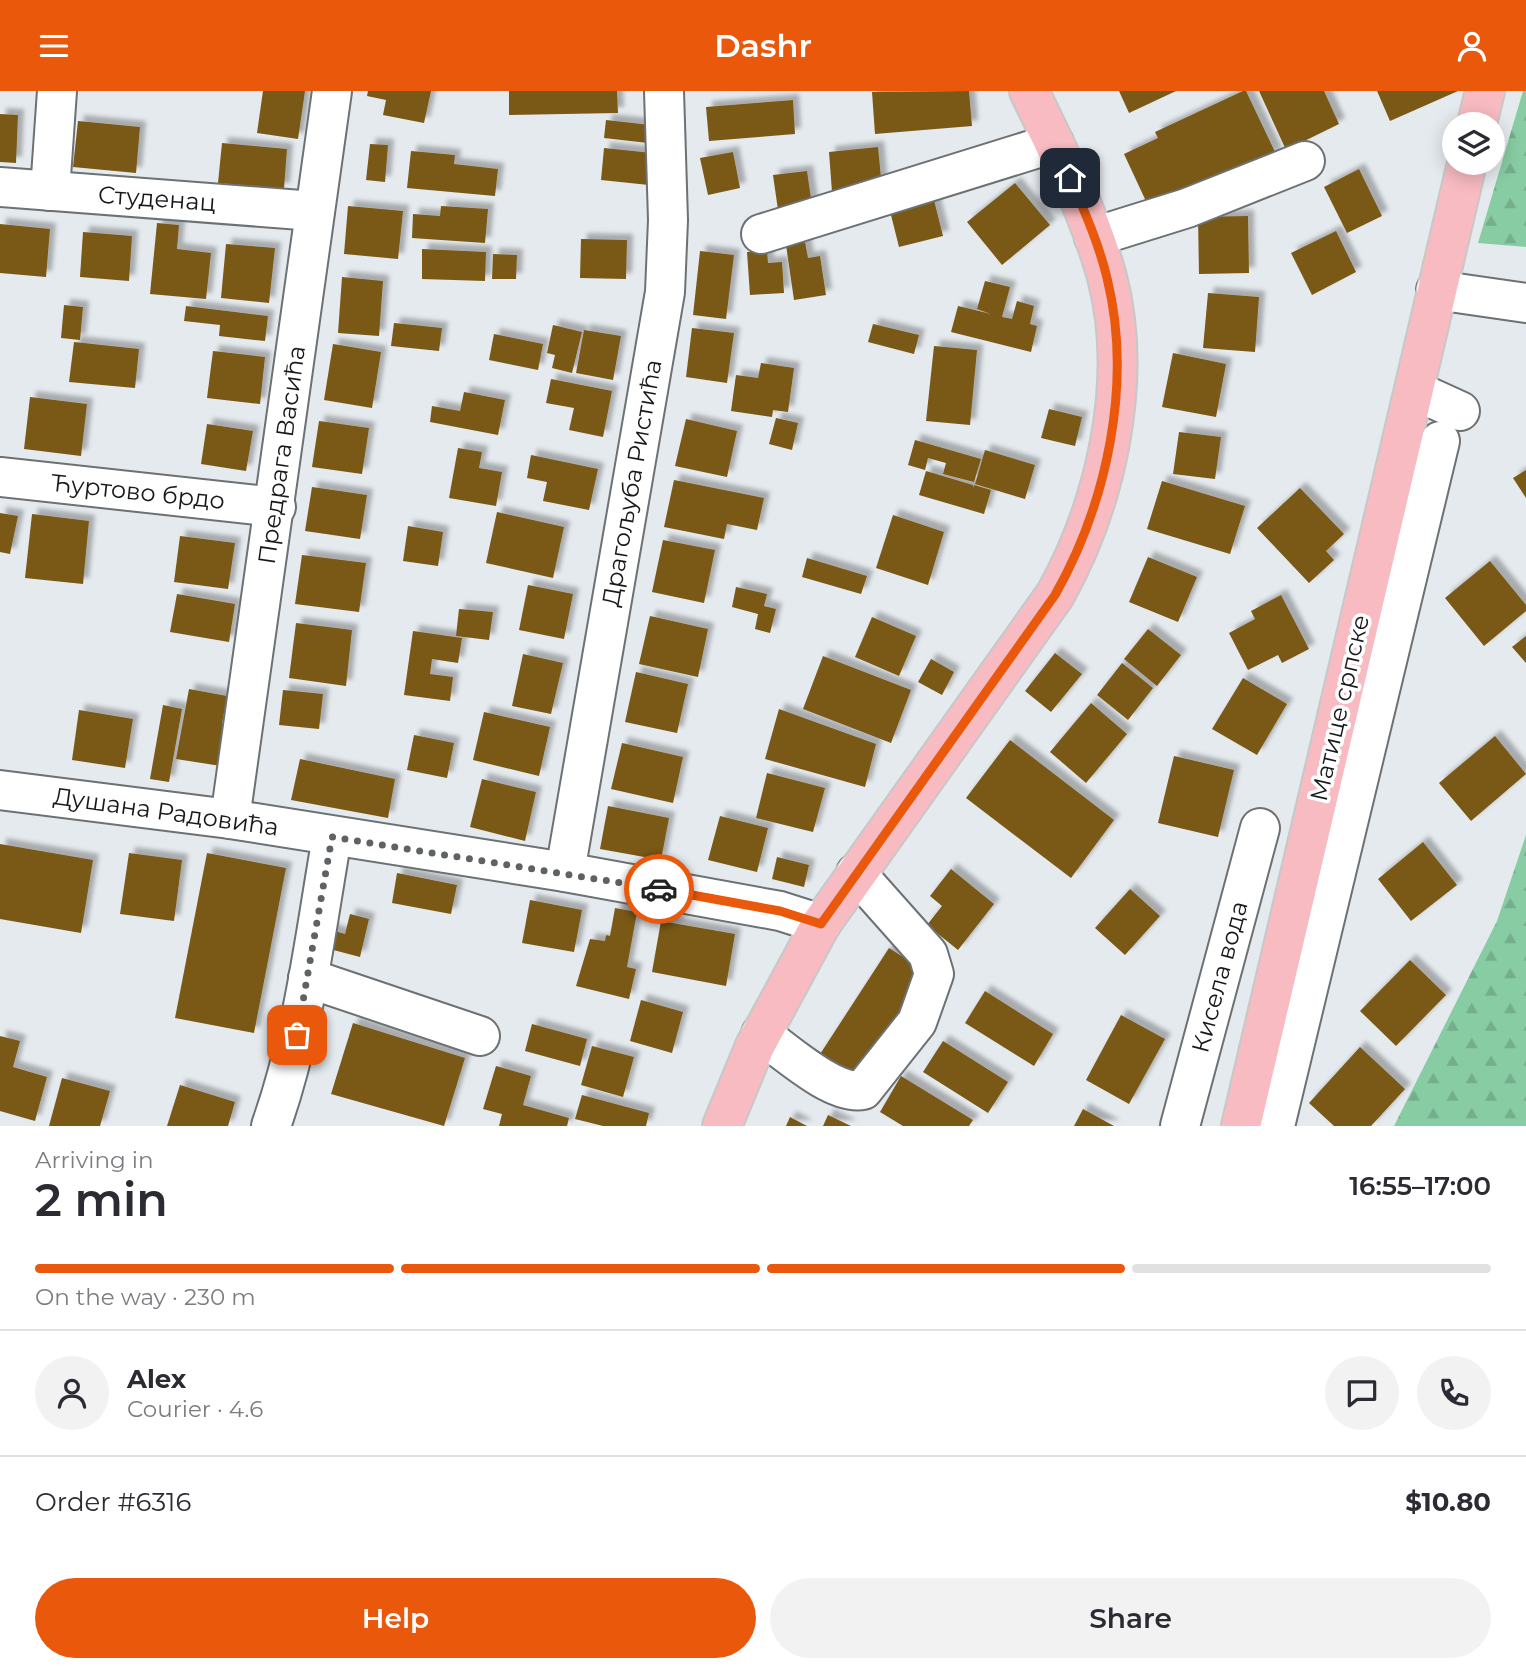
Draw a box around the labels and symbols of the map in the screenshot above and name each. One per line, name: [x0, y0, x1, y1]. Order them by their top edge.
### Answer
pin: [1040, 148, 1100, 208]
street label: Студенац: [97, 180, 217, 217]
street label: Предрага Васића: [252, 344, 311, 566]
street label: Драгољуба Ристића: [596, 357, 668, 609]
street label: Ћуртово брдо: [50, 468, 226, 515]
street label: Матице српске: [1304, 612, 1375, 804]
street label: Душана Радовића: [52, 781, 281, 842]
courier: [624, 854, 694, 924]
street label: Кисела вода: [1185, 898, 1254, 1056]
pin: [267, 1005, 327, 1065]

